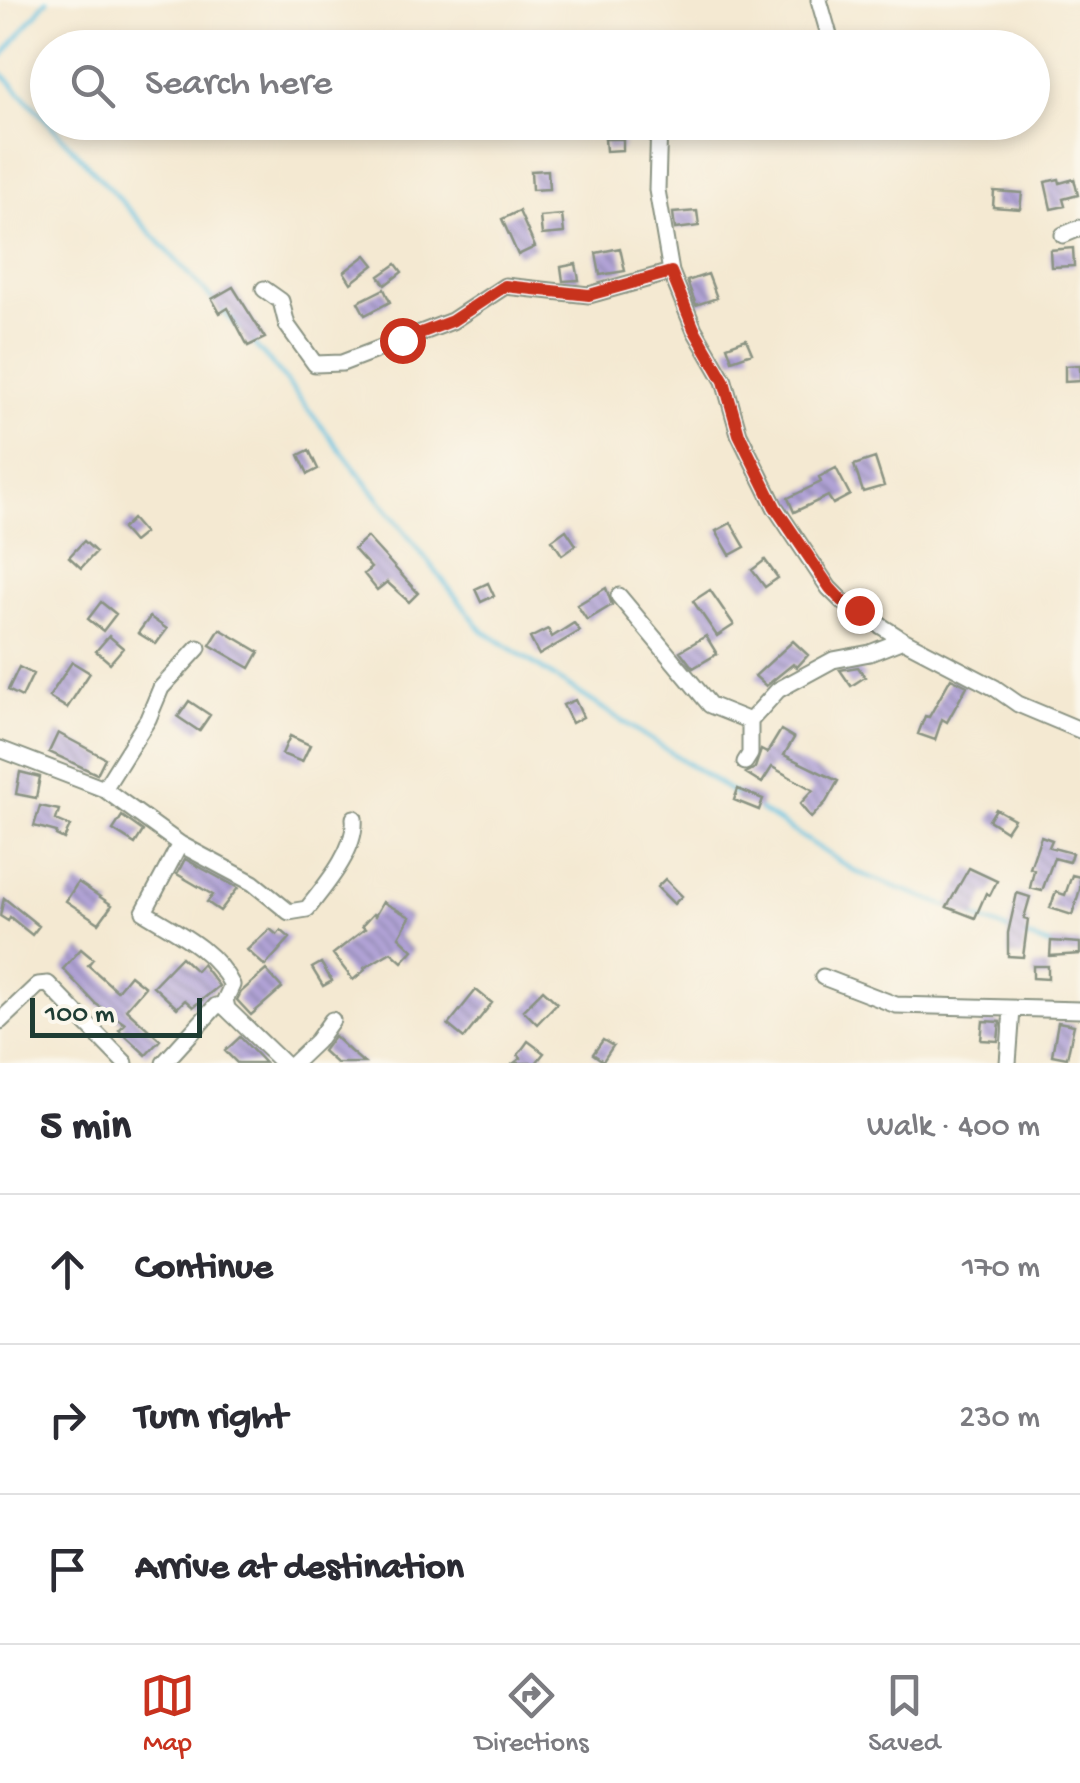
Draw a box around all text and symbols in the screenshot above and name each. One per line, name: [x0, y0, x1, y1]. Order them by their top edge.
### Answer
search box: [30, 30, 1050, 140]
icon: search: [65, 58, 120, 113]
text: Search here: [145, 63, 332, 107]
route start: [380, 318, 426, 364]
route end: [837, 588, 883, 634]
scale bar: [30, 993, 202, 1038]
text: 100 m: [45, 999, 115, 1032]
text: 5 min: [40, 1104, 131, 1153]
text: Walk · 400 m: [867, 1109, 1040, 1147]
icon: ahead: [40, 1242, 95, 1297]
text: Continue: [135, 1247, 273, 1291]
text: 170 m: [962, 1250, 1040, 1288]
icon: right: [40, 1392, 95, 1447]
text: Turn right: [135, 1397, 287, 1441]
text: 230 m: [959, 1400, 1040, 1438]
icon: arrive: [40, 1542, 95, 1597]
text: Arrive at destination: [135, 1547, 464, 1591]
tab: Map: [140, 1668, 195, 1761]
tab: Directions: [475, 1668, 589, 1761]
tab: Saved: [868, 1668, 940, 1761]

